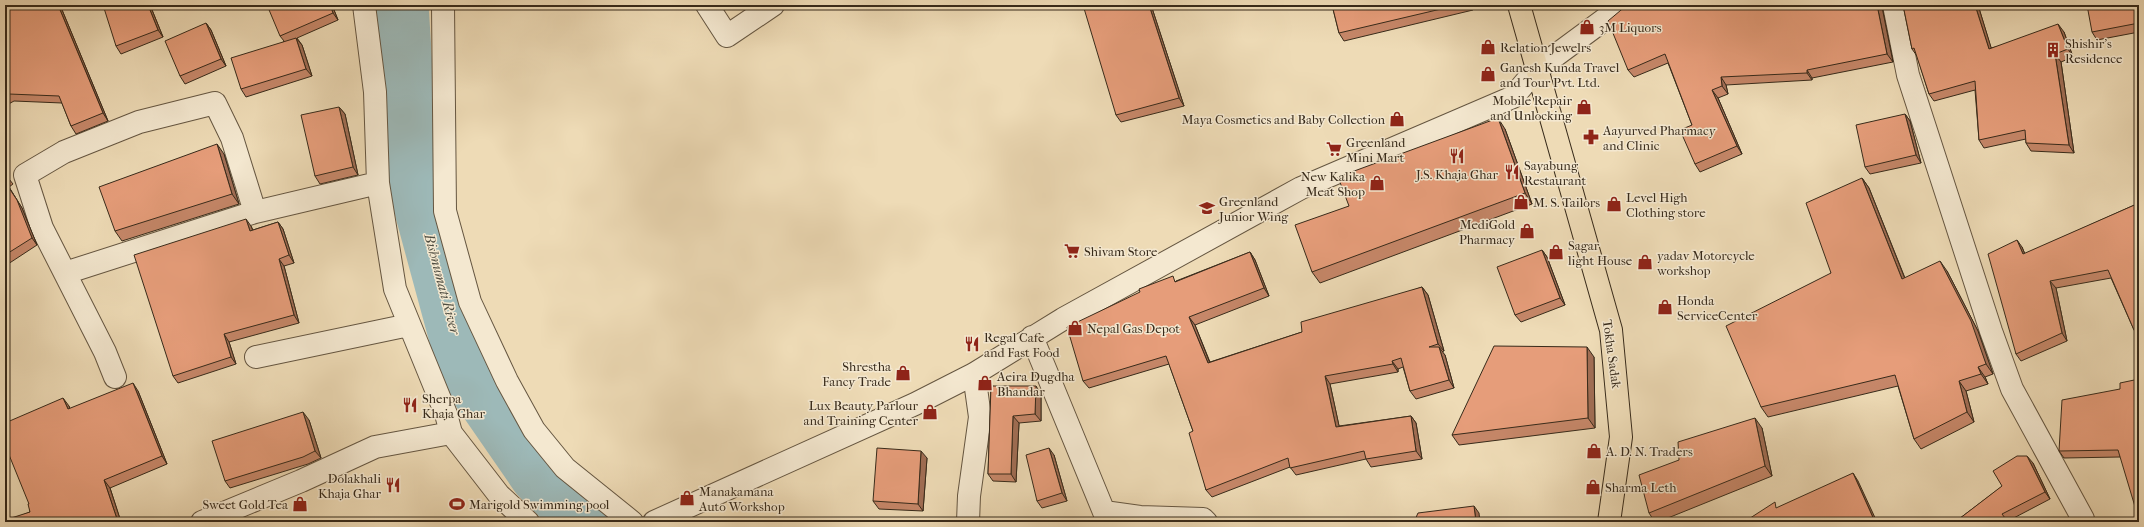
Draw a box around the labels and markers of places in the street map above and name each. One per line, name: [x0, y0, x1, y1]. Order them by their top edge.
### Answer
shop icon: 3M Liquors: [1578, 18, 1596, 36]
place label: 3M Liquors: [1599, 20, 1662, 35]
place label: Shishir's Residence: [2065, 36, 2123, 66]
shop icon: Relation Jewelrs: [1479, 38, 1497, 56]
place label: Relation Jewelrs: [1500, 40, 1591, 55]
building icon: Shishir's Residence: [2044, 41, 2062, 59]
place label: Ganesh Kunda Travel and Tour Pvt. Ltd.: [1500, 60, 1620, 90]
shop icon: Ganesh Kunda Travel and Tour Pvt. Ltd.: [1479, 65, 1497, 83]
place label: Mobile Repair and Unlocking: [1490, 93, 1573, 123]
shop icon: Mobile Repair and Unlocking: [1575, 98, 1593, 116]
shop icon: Maya Cosmetics and Baby Collection: [1388, 110, 1406, 128]
place label: Maya Cosmetics and Baby Collection: [1182, 112, 1385, 127]
place label: Aayurved Pharmacy and Clinic: [1602, 123, 1717, 153]
pharmacy icon: Aayurved Pharmacy and Clinic: [1582, 128, 1600, 146]
place label: Greenland Mini Mart: [1346, 135, 1406, 165]
supermarket icon: Greenland Mini Mart: [1325, 140, 1343, 158]
restaurant icon: J.S. Khaja Ghar: [1448, 147, 1466, 165]
place label: Sayabung Restaurant: [1524, 158, 1586, 188]
restaurant icon: Sayabung Restaurant: [1503, 163, 1521, 181]
place label: J.S. Khaja Ghar: [1415, 167, 1498, 182]
place label: New Kalika Meat Shop: [1301, 169, 1366, 199]
shop icon: New Kalika Meat Shop: [1368, 174, 1386, 192]
place label: Level High Clothing store: [1626, 190, 1706, 220]
shop icon: M. S. Tailors: [1512, 193, 1530, 211]
place label: Greenland Junior Wing: [1218, 194, 1289, 224]
place label: M. S. Tailors: [1533, 195, 1600, 210]
shop icon: Level High Clothing store: [1605, 195, 1623, 213]
school or university icon: Greenland Junior Wing: [1198, 199, 1216, 217]
place label: MediGold Pharmacy: [1459, 217, 1516, 247]
shop icon: MediGold Pharmacy: [1518, 222, 1536, 240]
place label: Sagar light House: [1567, 238, 1633, 268]
supermarket icon: Shivam Store: [1063, 242, 1081, 260]
shop icon: Sagar light House: [1547, 243, 1565, 261]
place label: Shivam Store: [1084, 244, 1158, 259]
place label: yadav Motorcycle workshop: [1656, 248, 1755, 278]
shop icon: yadav Motorcycle workshop: [1636, 253, 1654, 271]
place label: Honda ServiceCenter: [1677, 293, 1758, 323]
shop icon: Honda ServiceCenter: [1656, 298, 1674, 316]
shop icon: Nepal Gas Depot: [1066, 319, 1084, 337]
place label: Nepal Gas Depot: [1087, 321, 1180, 336]
place label: Regal Cafe and Fast Food: [984, 330, 1061, 360]
restaurant icon: Regal Cafe and Fast Food: [963, 335, 981, 353]
place label: Shrestha Fancy Trade: [822, 359, 892, 389]
shop icon: Shrestha Fancy Trade: [894, 364, 912, 382]
place label: Aeira Dugdha Bhandar: [996, 369, 1076, 399]
shop icon: Aeira Dugdha Bhandar: [976, 374, 994, 392]
place label: Sherpa Khaja Ghar: [422, 391, 485, 421]
restaurant icon: Sherpa Khaja Ghar: [401, 396, 419, 414]
place label: Lux Beauty Parlour and Training Center: [803, 398, 918, 428]
shop icon: Lux Beauty Parlour and Training Center: [921, 403, 939, 421]
shop icon: A. D. N. Traders: [1585, 442, 1603, 460]
place label: A. D. N. Traders: [1605, 444, 1693, 459]
place label: Dolakhali Khaja Ghar: [318, 471, 381, 501]
restaurant icon: Dolakhali Khaja Ghar: [384, 476, 402, 494]
shop icon: Sharma Leth: [1584, 478, 1602, 496]
place label: Sharma Leth: [1605, 480, 1677, 495]
place label: Manakamana Auto Workshop: [698, 484, 785, 514]
shop icon: Manakamana Auto Workshop: [678, 489, 696, 507]
shop icon: Sweet Gold Tea: [291, 495, 309, 513]
sports icon: Marigold Swimming pool: [448, 495, 466, 513]
place label: Sweet Gold Tea: [203, 497, 289, 512]
place label: Marigold Swimming pool: [469, 497, 610, 512]

